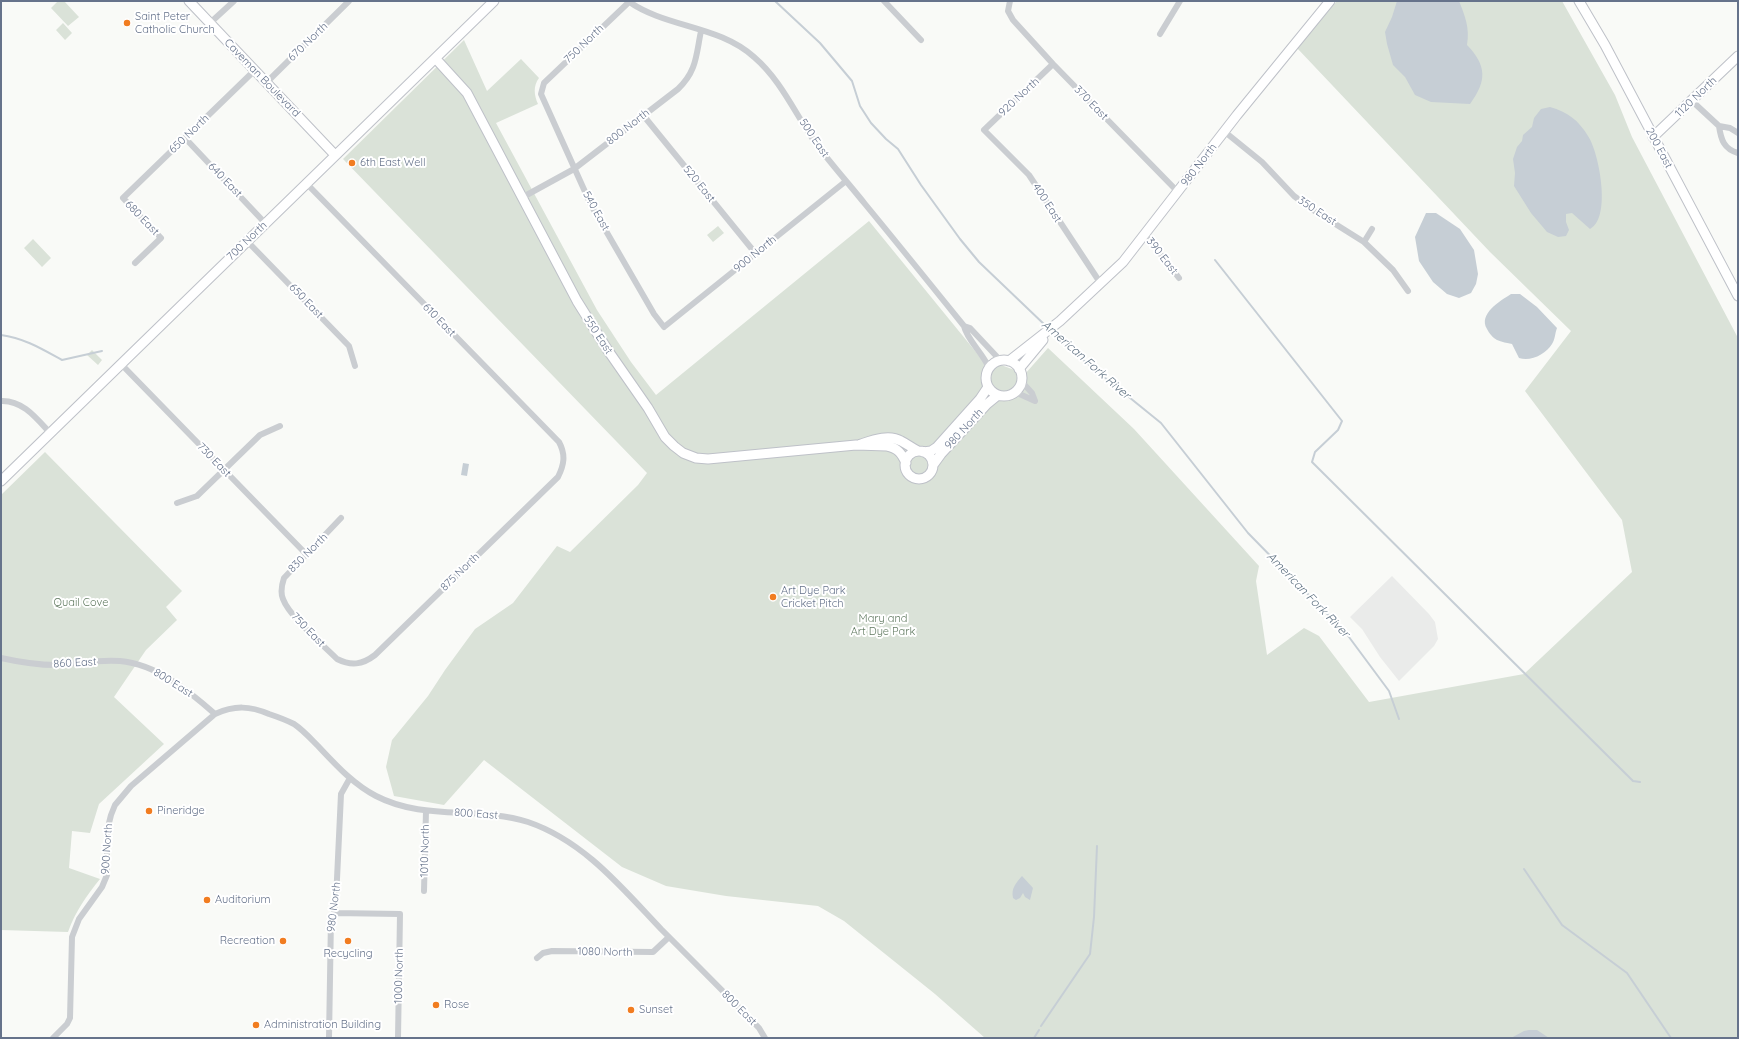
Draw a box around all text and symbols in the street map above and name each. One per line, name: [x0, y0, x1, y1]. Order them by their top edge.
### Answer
place label: Saint Peter Catholic Church: [135, 10, 215, 36]
marker: Saint Peter Catholic Church: [122, 18, 132, 28]
street label: 670 North: [285, 20, 331, 64]
street label: 750 North: [561, 22, 607, 66]
street label: Caveman Boulevard: [221, 36, 303, 120]
street label: 1120 North: [1672, 74, 1720, 120]
street label: 920 North: [996, 75, 1042, 119]
street label: 370 East: [1071, 83, 1111, 123]
street label: 800 North: [604, 106, 652, 148]
street label: 650 North: [166, 112, 212, 156]
street label: 500 East: [796, 116, 832, 160]
street label: 200 East: [1643, 125, 1675, 171]
street label: 980 North: [1178, 141, 1220, 189]
place label: 6th East Well: [360, 156, 425, 170]
marker: 6th East Well: [347, 158, 357, 168]
street label: 640 East: [205, 160, 245, 200]
street label: 520 East: [680, 163, 718, 205]
street label: 400 East: [1030, 181, 1064, 225]
street label: 540 East: [580, 189, 612, 233]
street label: 350 East: [1295, 194, 1339, 228]
street label: 680 East: [122, 198, 162, 238]
street label: 700 North: [224, 219, 270, 263]
street label: 900 North: [731, 233, 779, 275]
street label: 390 East: [1143, 235, 1181, 277]
street label: 650 East: [286, 281, 326, 321]
street label: 610 East: [420, 301, 458, 339]
street label: 550 East: [581, 313, 615, 357]
water label: American Fork River: [1039, 318, 1133, 402]
street label: 980 North: [942, 406, 986, 452]
street label: 730 East: [194, 440, 234, 480]
street label: 830 North: [286, 531, 330, 575]
water label: American Fork River: [1264, 549, 1352, 641]
street label: 875 North: [438, 550, 482, 594]
place label: Art Dye Park Cricket Pitch: [781, 584, 846, 610]
marker: Art Dye Park Cricket Pitch: [768, 592, 778, 602]
park label: Quail Cove: [53, 596, 109, 610]
street label: 750 East: [288, 610, 328, 650]
park label: Mary and Art Dye Park: [851, 612, 915, 638]
street label: 860 East: [53, 655, 97, 671]
street label: 800 East: [151, 666, 195, 700]
place label: Pineridge: [157, 804, 205, 818]
marker: Pineridge: [144, 806, 154, 816]
street label: 800 East: [454, 806, 498, 822]
street label: 900 North: [99, 823, 115, 875]
street label: 1010 North: [418, 824, 432, 878]
street label: 980 North: [324, 881, 344, 933]
place label: Auditorium: [215, 893, 270, 907]
marker: Auditorium: [202, 895, 212, 905]
place label: Recreation: [220, 934, 275, 948]
marker: Recreation: [278, 936, 288, 946]
marker: Recycling: [343, 936, 353, 946]
street label: 1080 North: [577, 945, 633, 959]
place label: Recycling: [323, 947, 373, 961]
street label: 1000 North: [392, 948, 406, 1004]
street label: 800 East: [719, 988, 759, 1028]
place label: Rose: [444, 998, 469, 1012]
marker: Rose: [431, 1000, 441, 1010]
place label: Sunset: [639, 1003, 673, 1017]
marker: Sunset: [626, 1005, 636, 1015]
place label: Administration Building: [264, 1018, 381, 1032]
marker: Administration Building: [251, 1020, 261, 1030]

